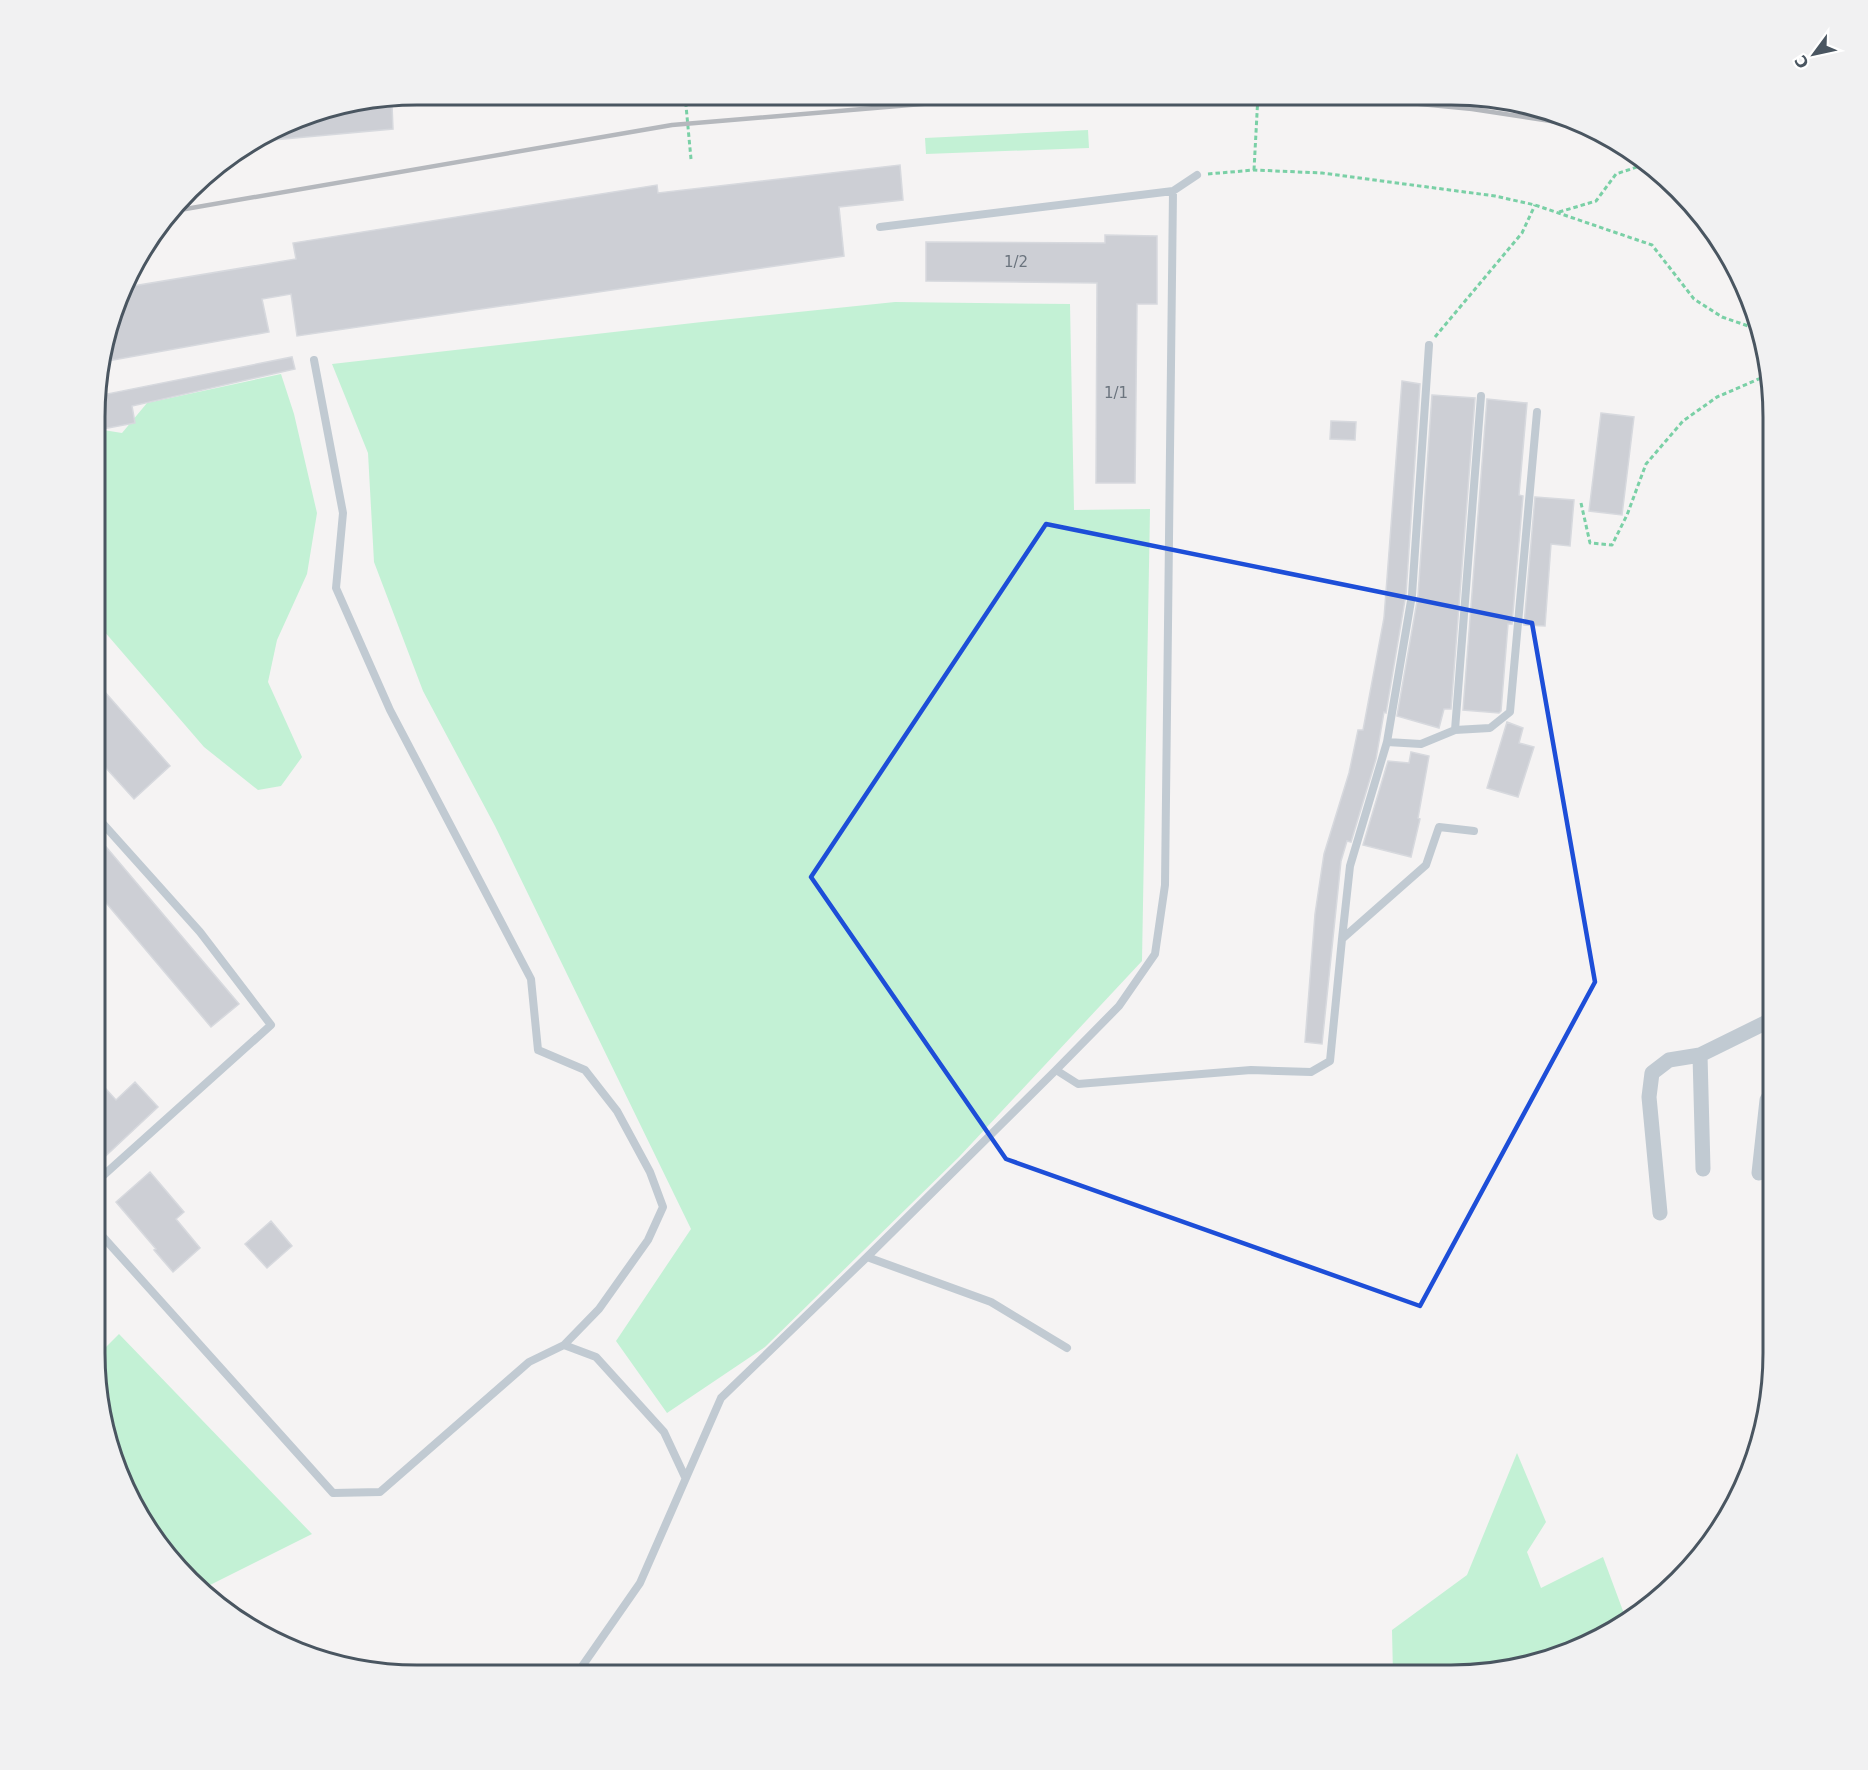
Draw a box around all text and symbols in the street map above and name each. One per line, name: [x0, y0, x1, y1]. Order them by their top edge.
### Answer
north arrow: [1784, 24, 1844, 84]
text: С: [1791, 52, 1813, 72]
house number: 1/2: [1004, 253, 1028, 271]
house number: 1/1: [1104, 384, 1128, 402]

